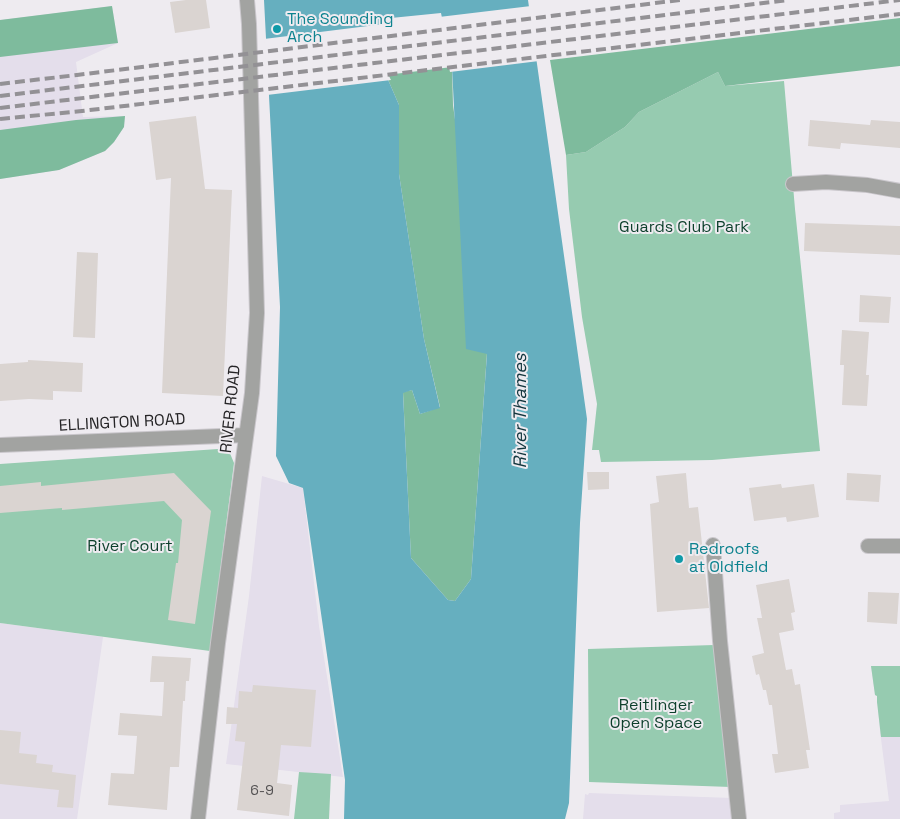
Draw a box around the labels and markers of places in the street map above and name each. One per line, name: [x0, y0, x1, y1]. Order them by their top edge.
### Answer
place label: The Sounding Arch: [287, 10, 393, 48]
marker: The Sounding Arch: [271, 23, 283, 35]
place label: Redroofs at Oldfield: [689, 540, 768, 578]
marker: Redroofs at Oldfield: [673, 553, 685, 565]

